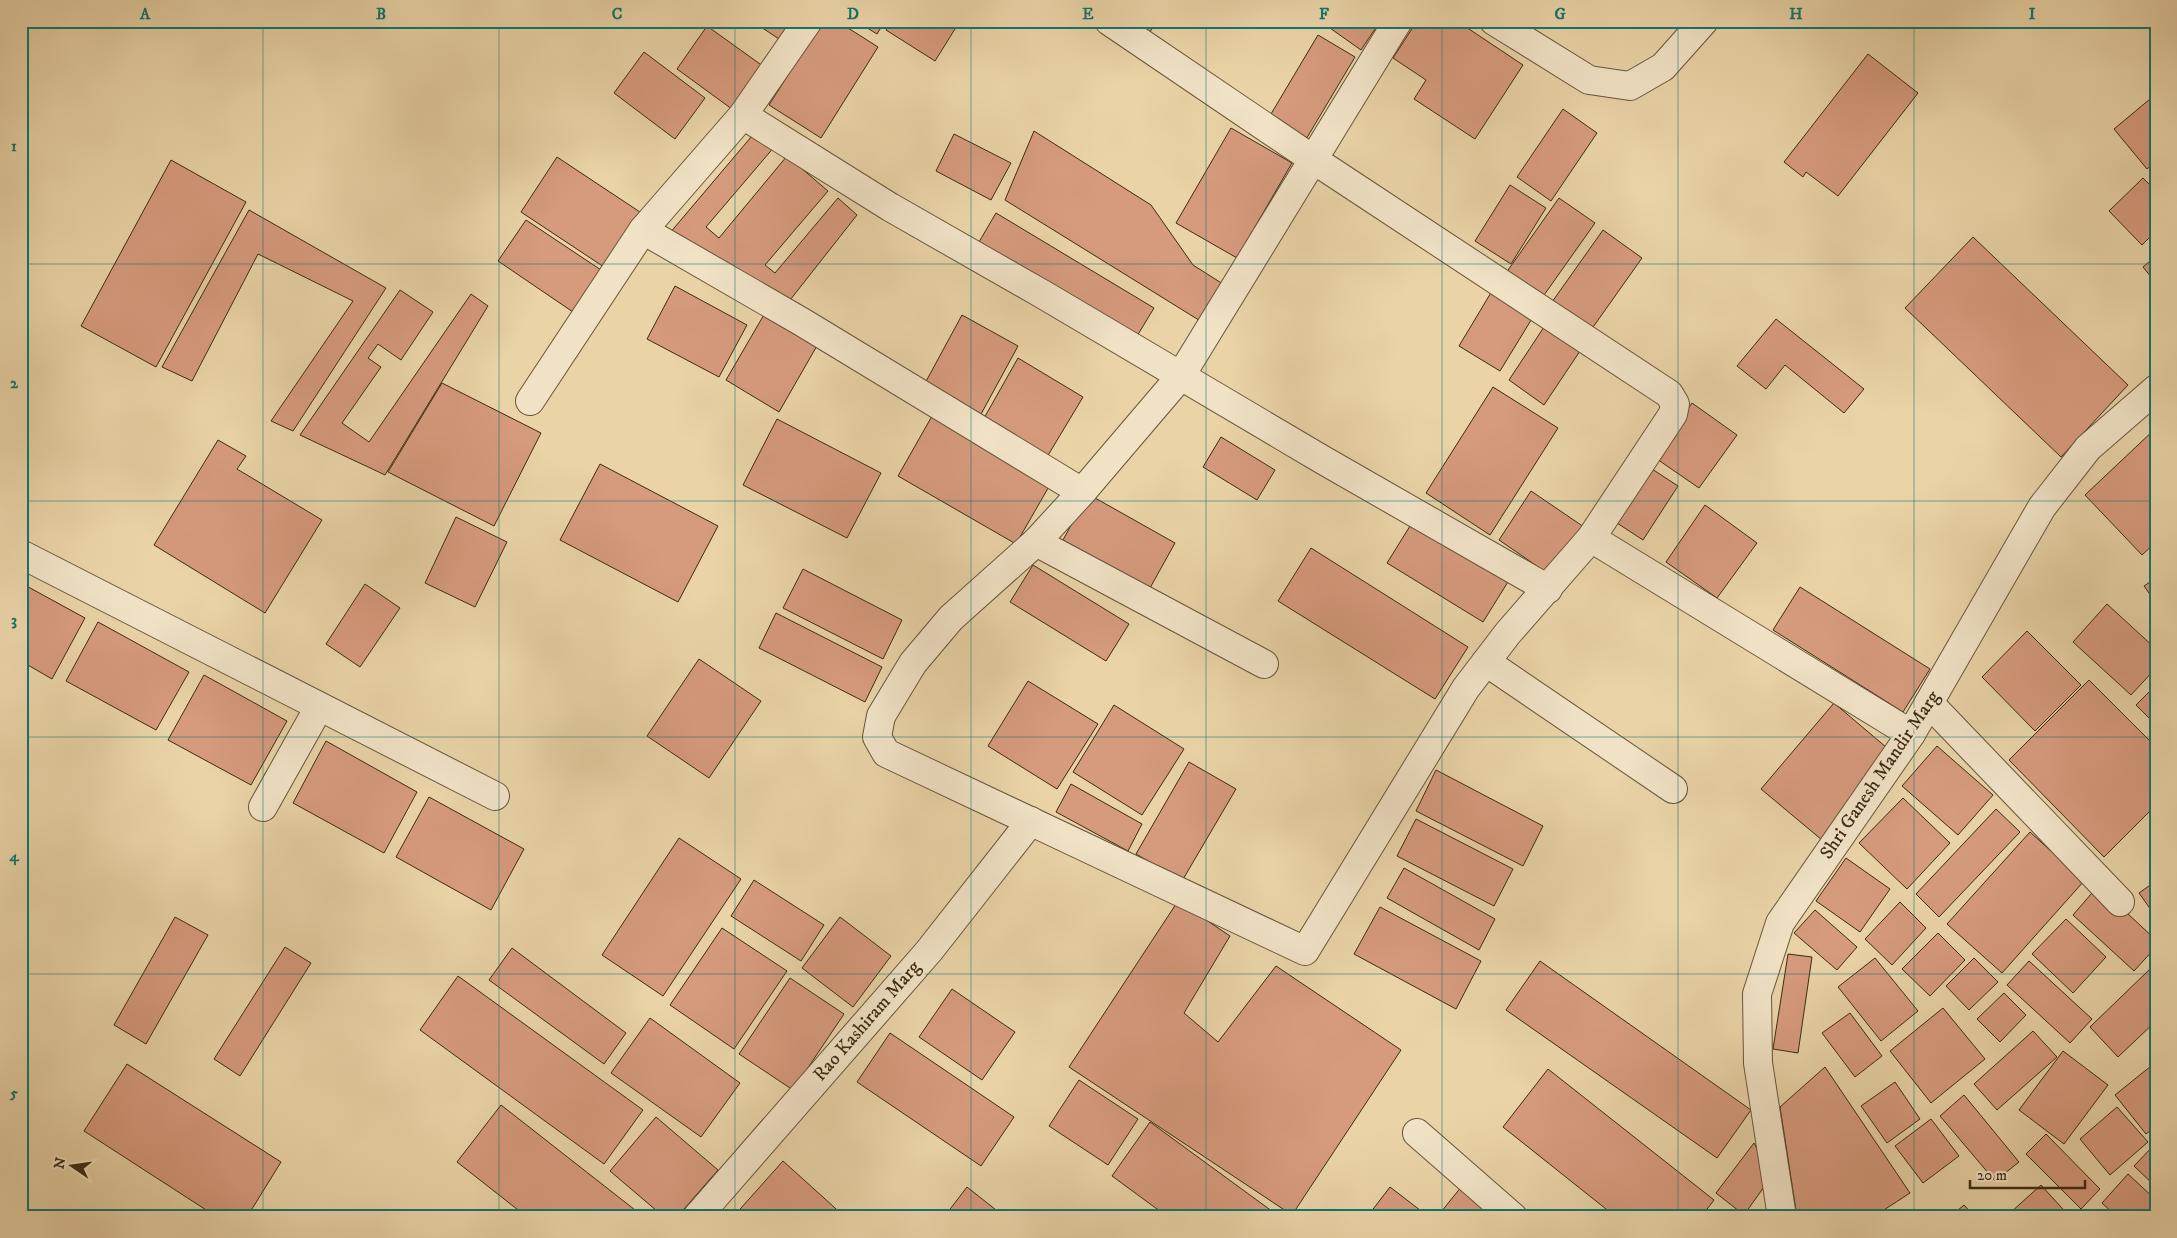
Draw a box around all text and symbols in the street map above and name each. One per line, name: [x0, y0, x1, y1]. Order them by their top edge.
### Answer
text: A: [139, 4, 151, 24]
text: B: [376, 4, 386, 24]
text: C: [612, 4, 622, 24]
text: D: [847, 4, 859, 24]
text: E: [1082, 4, 1094, 24]
text: F: [1319, 4, 1329, 24]
text: G: [1554, 4, 1566, 24]
text: H: [1789, 4, 1803, 24]
text: I: [2029, 4, 2036, 24]
text: 1: [11, 136, 17, 156]
text: 2: [10, 373, 19, 393]
text: 3: [11, 610, 17, 630]
street label: Shri Ganesh Mandir Marg: [1815, 686, 1945, 864]
text: 4: [8, 846, 19, 866]
street label: Rao Kashiram Marg: [808, 956, 926, 1086]
text: 5: [9, 1083, 18, 1103]
north arrow: [48, 1140, 98, 1190]
text: N: [50, 1155, 70, 1171]
scale bar: [1970, 1158, 2084, 1190]
text: 20 m: [1977, 1166, 2007, 1185]

